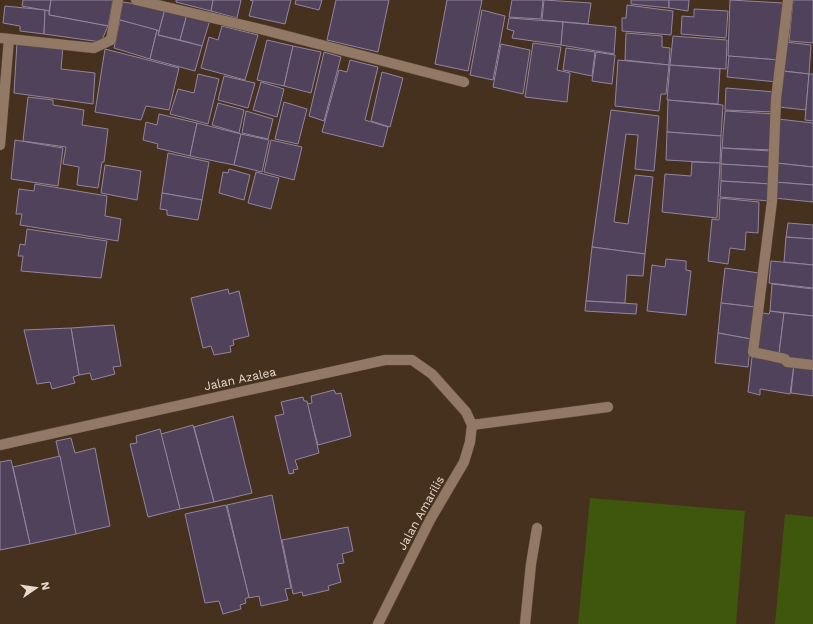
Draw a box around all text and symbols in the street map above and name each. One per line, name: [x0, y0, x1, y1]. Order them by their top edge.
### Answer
street label: Jalan Azalea: [203, 364, 278, 393]
street label: Jalan Amarilis: [395, 474, 447, 552]
north arrow: [16, 568, 56, 608]
text: N: [38, 580, 53, 591]

